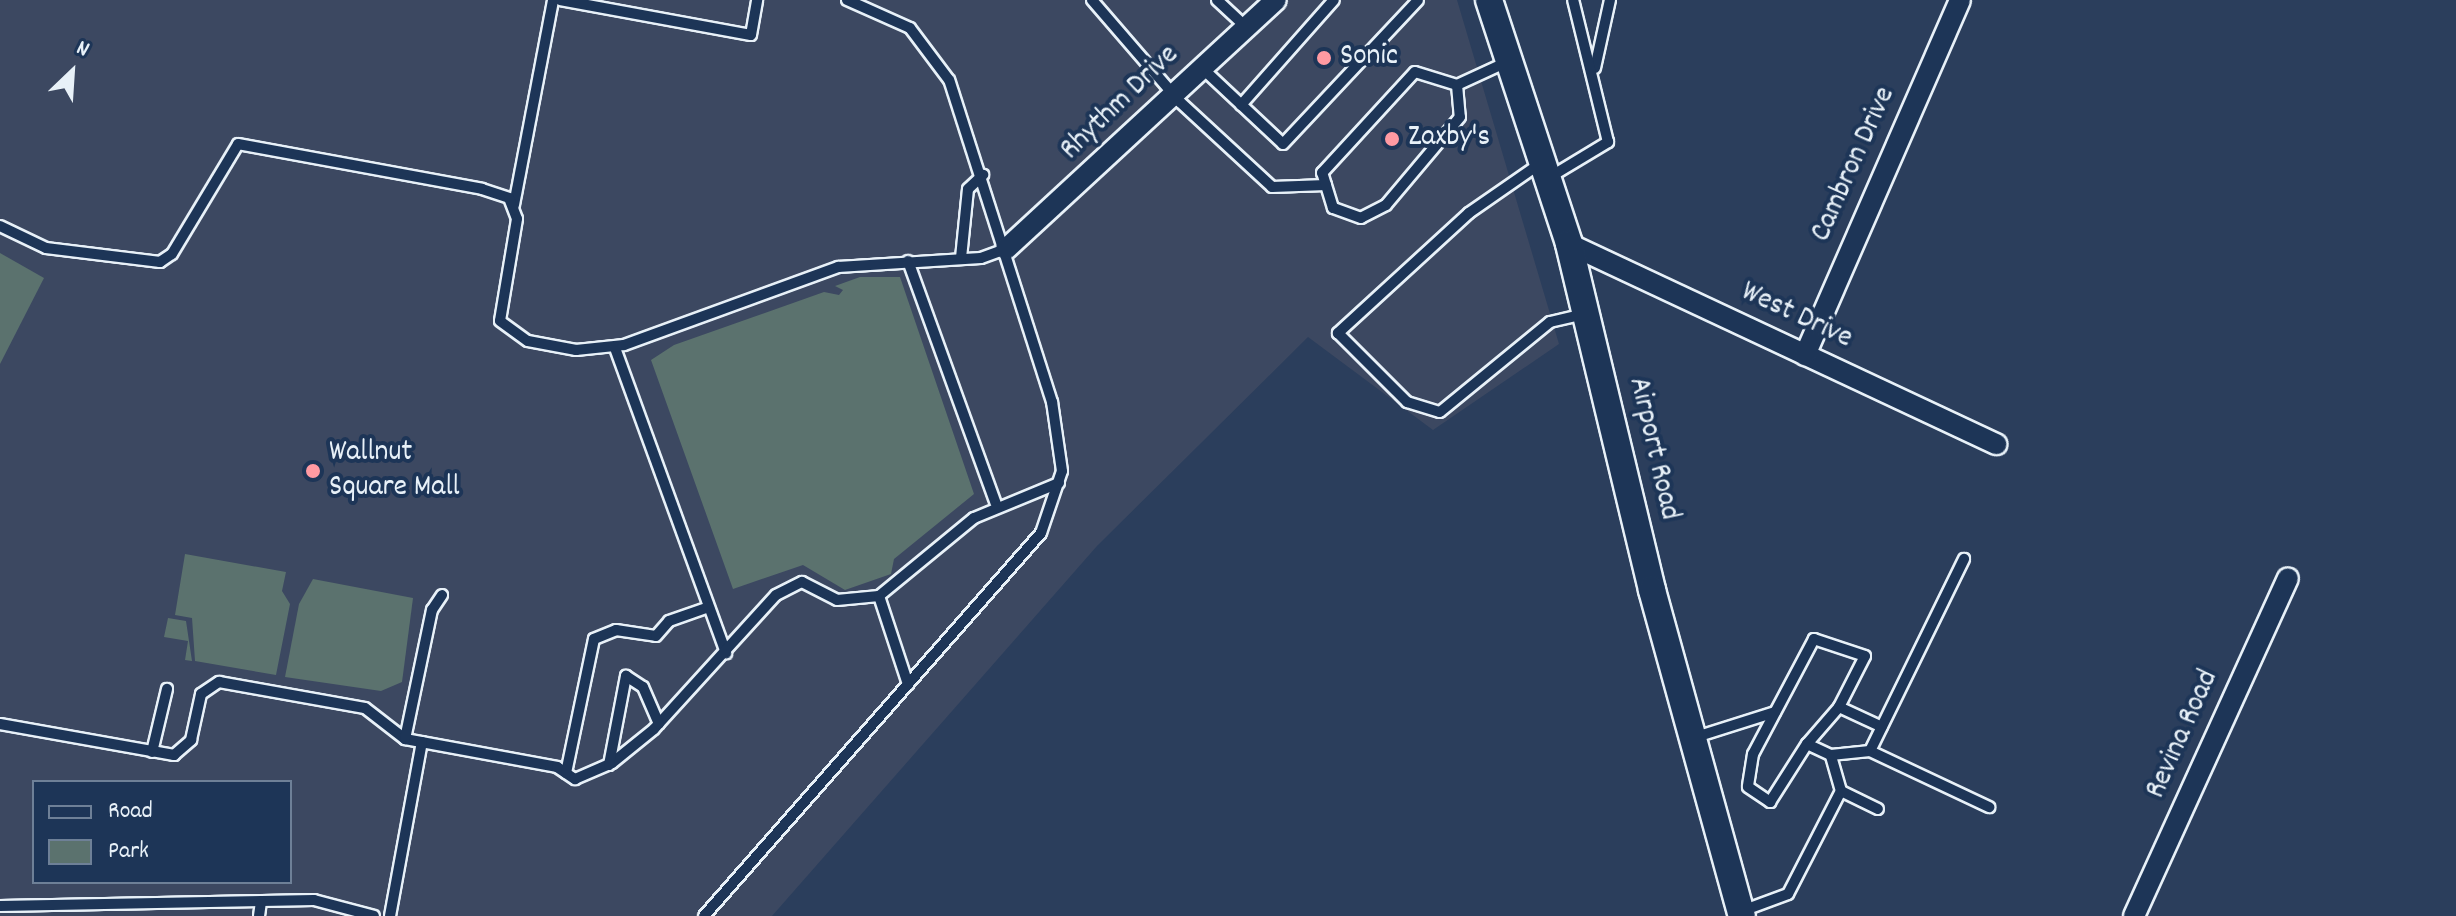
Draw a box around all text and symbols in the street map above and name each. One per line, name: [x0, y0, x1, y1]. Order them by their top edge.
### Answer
north arrow: [32, 32, 112, 112]
text: N: [71, 33, 94, 66]
street label: Rhythm Drive: [1054, 39, 1188, 169]
place label: Sonic: [1340, 40, 1398, 76]
marker: Sonic: [1315, 49, 1333, 67]
street label: Cambron Drive: [1805, 82, 1905, 248]
place label: Zaxby's: [1408, 121, 1490, 157]
marker: Zaxby's: [1383, 130, 1401, 148]
street label: West Drive: [1735, 276, 1857, 358]
street label: Airport Road: [1618, 374, 1686, 524]
place label: Wallnut Square Mall: [329, 436, 460, 506]
marker: Wallnut Square Mall: [304, 462, 322, 480]
street label: Revina Road: [2140, 665, 2228, 805]
legend: [32, 780, 292, 884]
text: Road: [108, 795, 153, 829]
text: Park: [108, 835, 149, 869]

